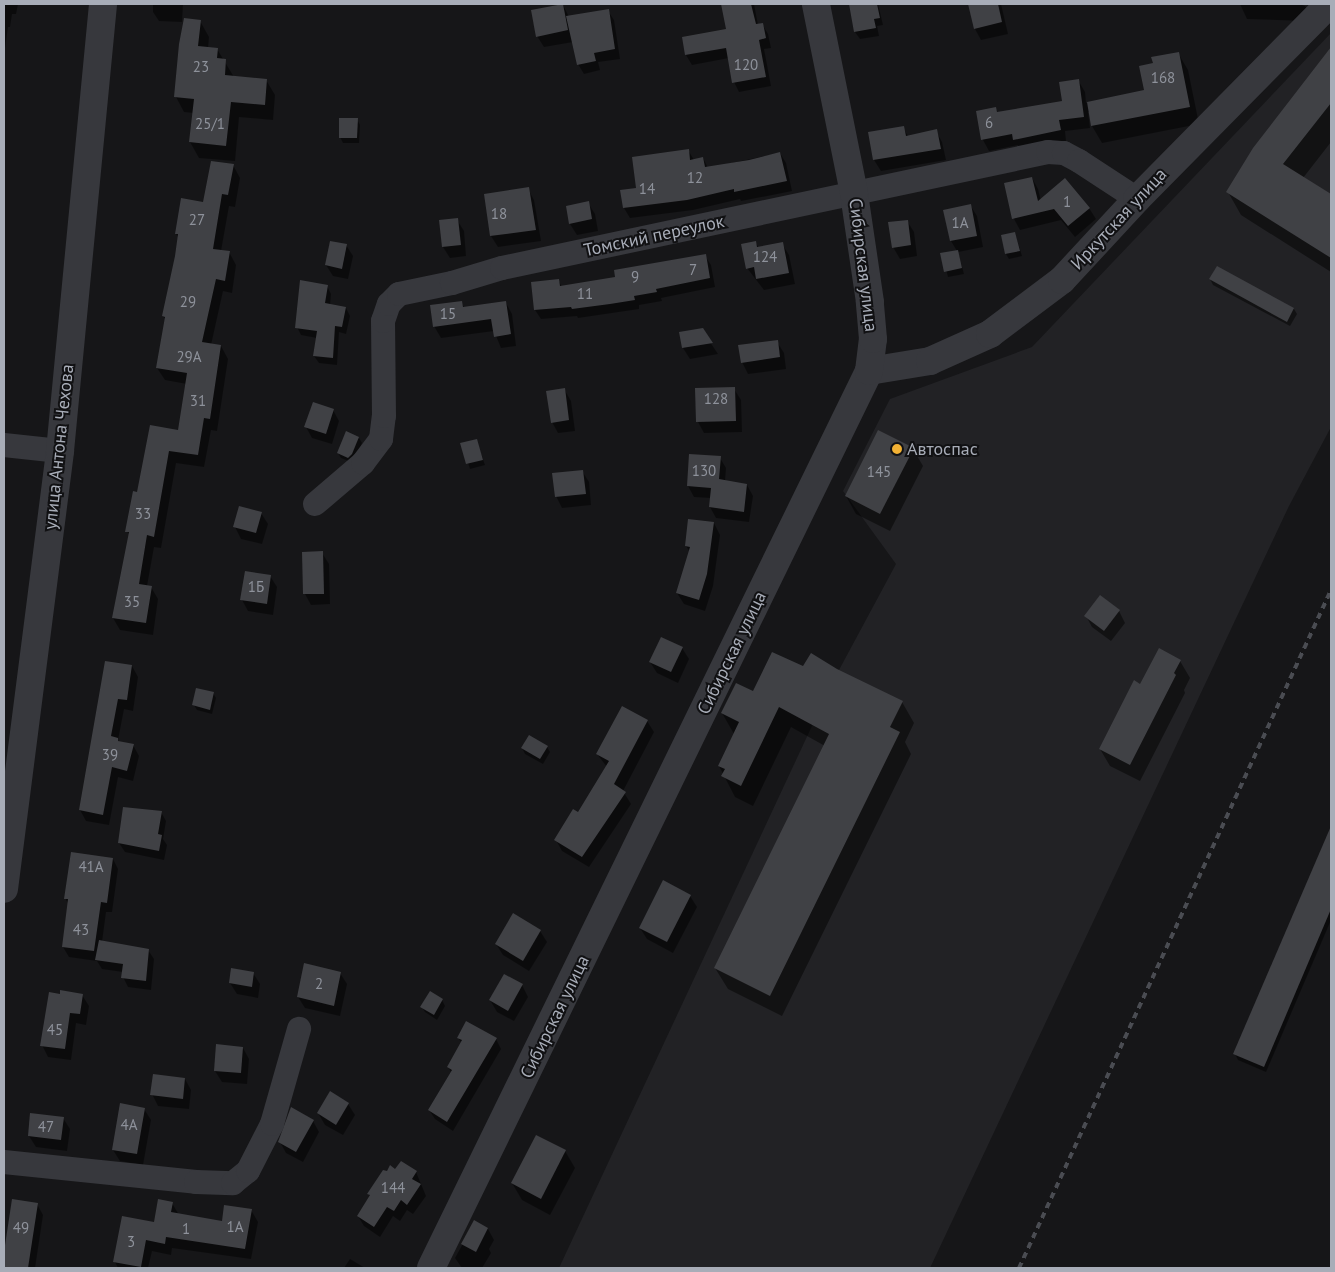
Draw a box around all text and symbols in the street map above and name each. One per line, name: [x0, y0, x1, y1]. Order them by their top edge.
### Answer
house number: 120: [734, 56, 758, 74]
house number: 23: [193, 58, 209, 76]
house number: 168: [1151, 69, 1175, 87]
house number: 6: [985, 114, 993, 132]
house number: 25/1: [195, 115, 225, 133]
street label: Иркутская улица: [1067, 164, 1171, 274]
house number: 12: [687, 169, 703, 187]
house number: 14: [639, 180, 655, 198]
house number: 1: [1063, 193, 1071, 211]
street label: Сибирская улица: [844, 197, 882, 333]
house number: 18: [491, 205, 507, 223]
house number: 27: [189, 211, 205, 229]
street label: Томский переулок: [582, 211, 726, 261]
house number: 1А: [952, 214, 968, 232]
house number: 124: [753, 248, 777, 266]
house number: 7: [689, 261, 697, 279]
house number: 9: [631, 268, 639, 286]
house number: 11: [577, 285, 593, 303]
house number: 29: [180, 293, 196, 311]
house number: 15: [440, 305, 456, 323]
house number: 29А: [176, 348, 202, 366]
street label: улица Антона Чехова: [40, 363, 78, 531]
house number: 128: [704, 390, 728, 408]
house number: 31: [190, 392, 206, 410]
place label: Автоспас: [907, 438, 978, 460]
marker: Автоспас: [891, 443, 903, 455]
house number: 130: [692, 462, 716, 480]
house number: 145: [867, 463, 891, 481]
house number: 33: [135, 505, 151, 523]
house number: 1Б: [248, 578, 264, 596]
street label: Сибирская улица: [693, 588, 771, 718]
house number: 35: [124, 593, 140, 611]
house number: 39: [102, 746, 118, 764]
house number: 41А: [78, 858, 104, 876]
house number: 43: [73, 921, 89, 939]
street label: Сибирская улица: [516, 952, 594, 1082]
house number: 2: [315, 975, 323, 993]
house number: 45: [47, 1021, 63, 1039]
house number: 4А: [121, 1116, 137, 1134]
house number: 47: [38, 1118, 54, 1136]
house number: 144: [381, 1179, 405, 1197]
house number: 1А: [227, 1218, 243, 1236]
house number: 49: [13, 1219, 29, 1237]
house number: 1: [182, 1220, 190, 1238]
house number: 3: [127, 1233, 135, 1251]

